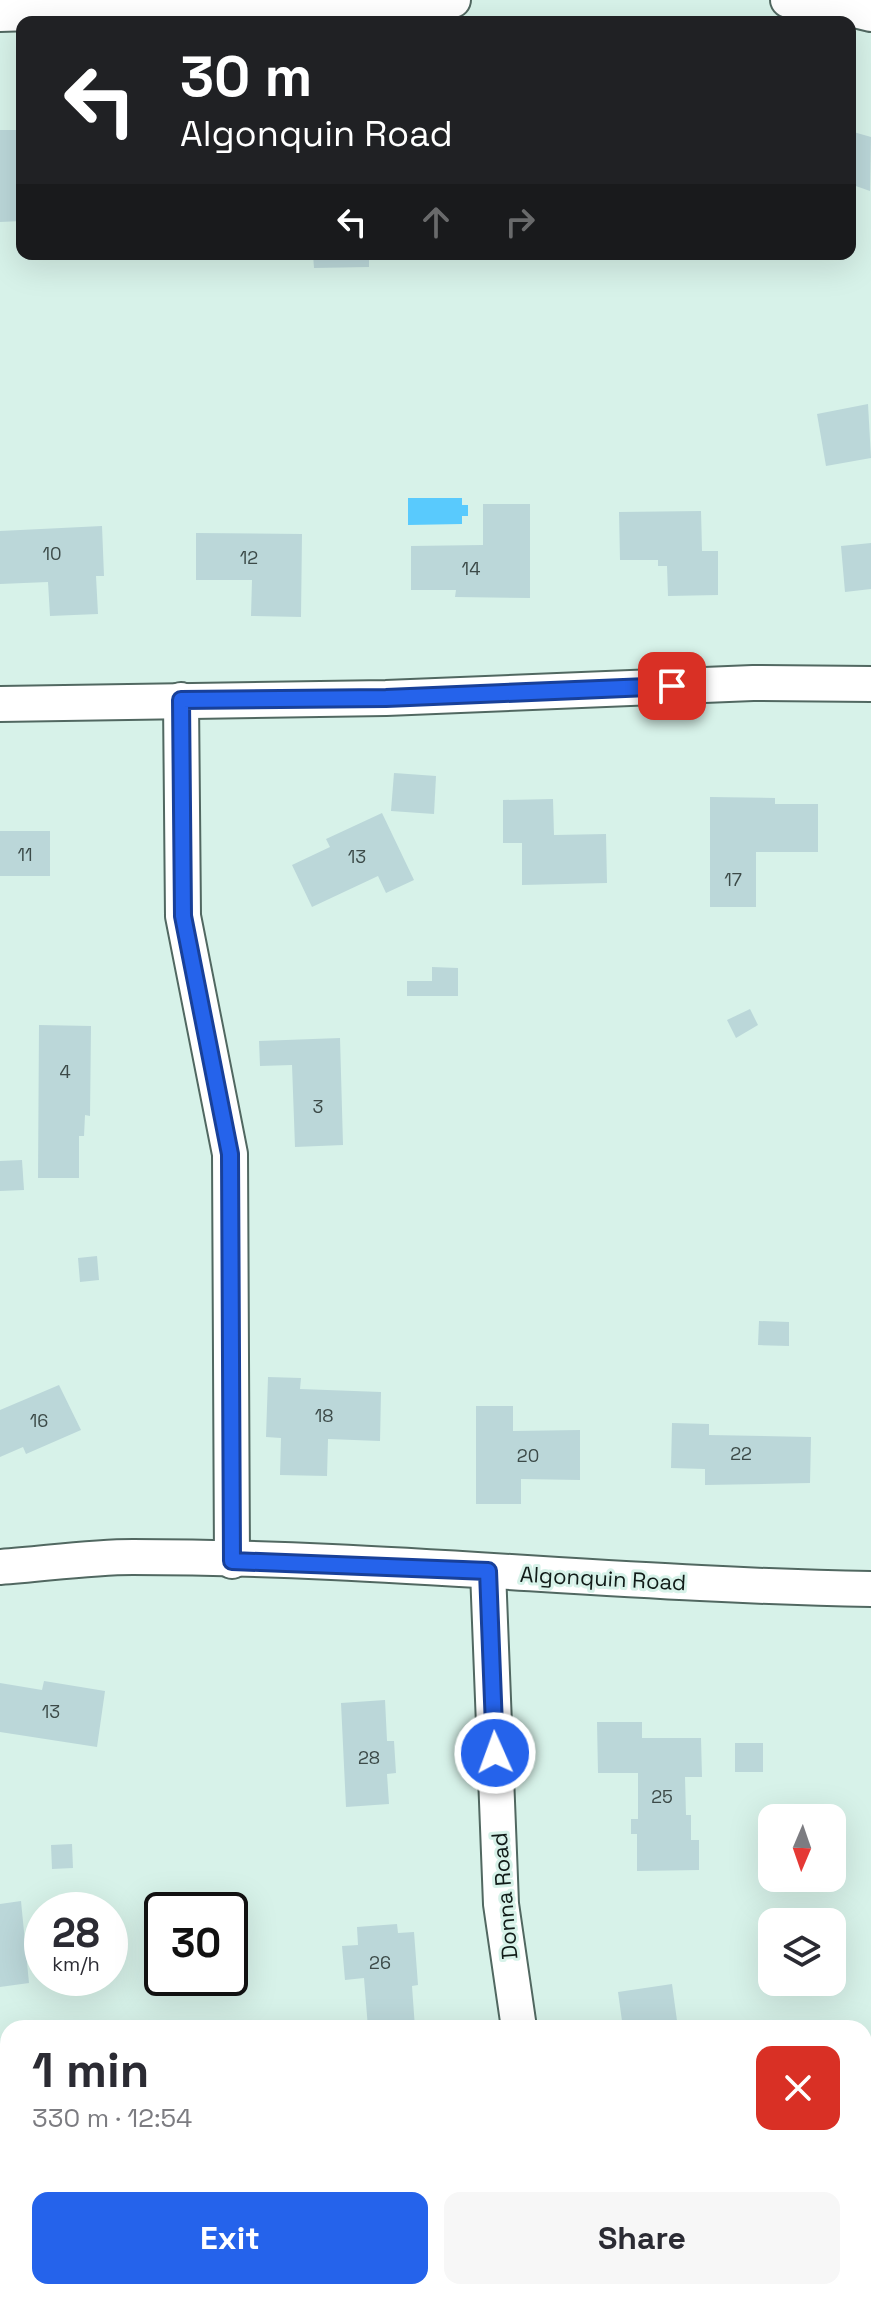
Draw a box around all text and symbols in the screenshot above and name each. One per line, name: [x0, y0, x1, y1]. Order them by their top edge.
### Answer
text: 30 m: [180, 41, 312, 112]
icon: left: [48, 48, 152, 152]
text: Algonquin Road: [180, 111, 453, 157]
icon: left: [330, 200, 374, 244]
icon: ahead: [414, 200, 458, 244]
icon: right: [498, 200, 542, 244]
house number: 10: [42, 542, 62, 565]
house number: 12: [240, 546, 258, 569]
house number: 14: [462, 557, 480, 580]
pin: [638, 652, 706, 720]
icon: arrive: [650, 664, 694, 708]
house number: 11: [17, 843, 33, 866]
house number: 13: [348, 845, 366, 868]
house number: 17: [724, 868, 742, 891]
house number: 4: [59, 1060, 71, 1083]
house number: 3: [313, 1095, 323, 1118]
house number: 18: [315, 1404, 333, 1427]
house number: 16: [30, 1409, 48, 1432]
house number: 22: [730, 1442, 752, 1465]
house number: 20: [517, 1444, 539, 1467]
street label: Algonquin Road: [519, 1560, 687, 1596]
house number: 13: [42, 1700, 60, 1723]
position arrow: [453, 1711, 537, 1795]
house number: 28: [358, 1746, 380, 1769]
house number: 25: [651, 1785, 673, 1808]
north arrow: [758, 1804, 846, 1892]
map controls: [758, 1804, 846, 1996]
street label: Donna Road: [484, 1831, 524, 1961]
speed limit sign: 30: [144, 1892, 248, 1996]
text: 28: [52, 1908, 100, 1959]
button: layers: [758, 1908, 846, 1996]
text: km/h: [52, 1951, 100, 1977]
house number: 26: [369, 1951, 391, 1974]
text: 1 min: [32, 2040, 149, 2101]
button: close: [756, 2046, 840, 2130]
text: 330 m · 12:54: [32, 2101, 192, 2135]
button: Exit: [32, 2192, 428, 2284]
button: Share: [444, 2192, 840, 2284]

